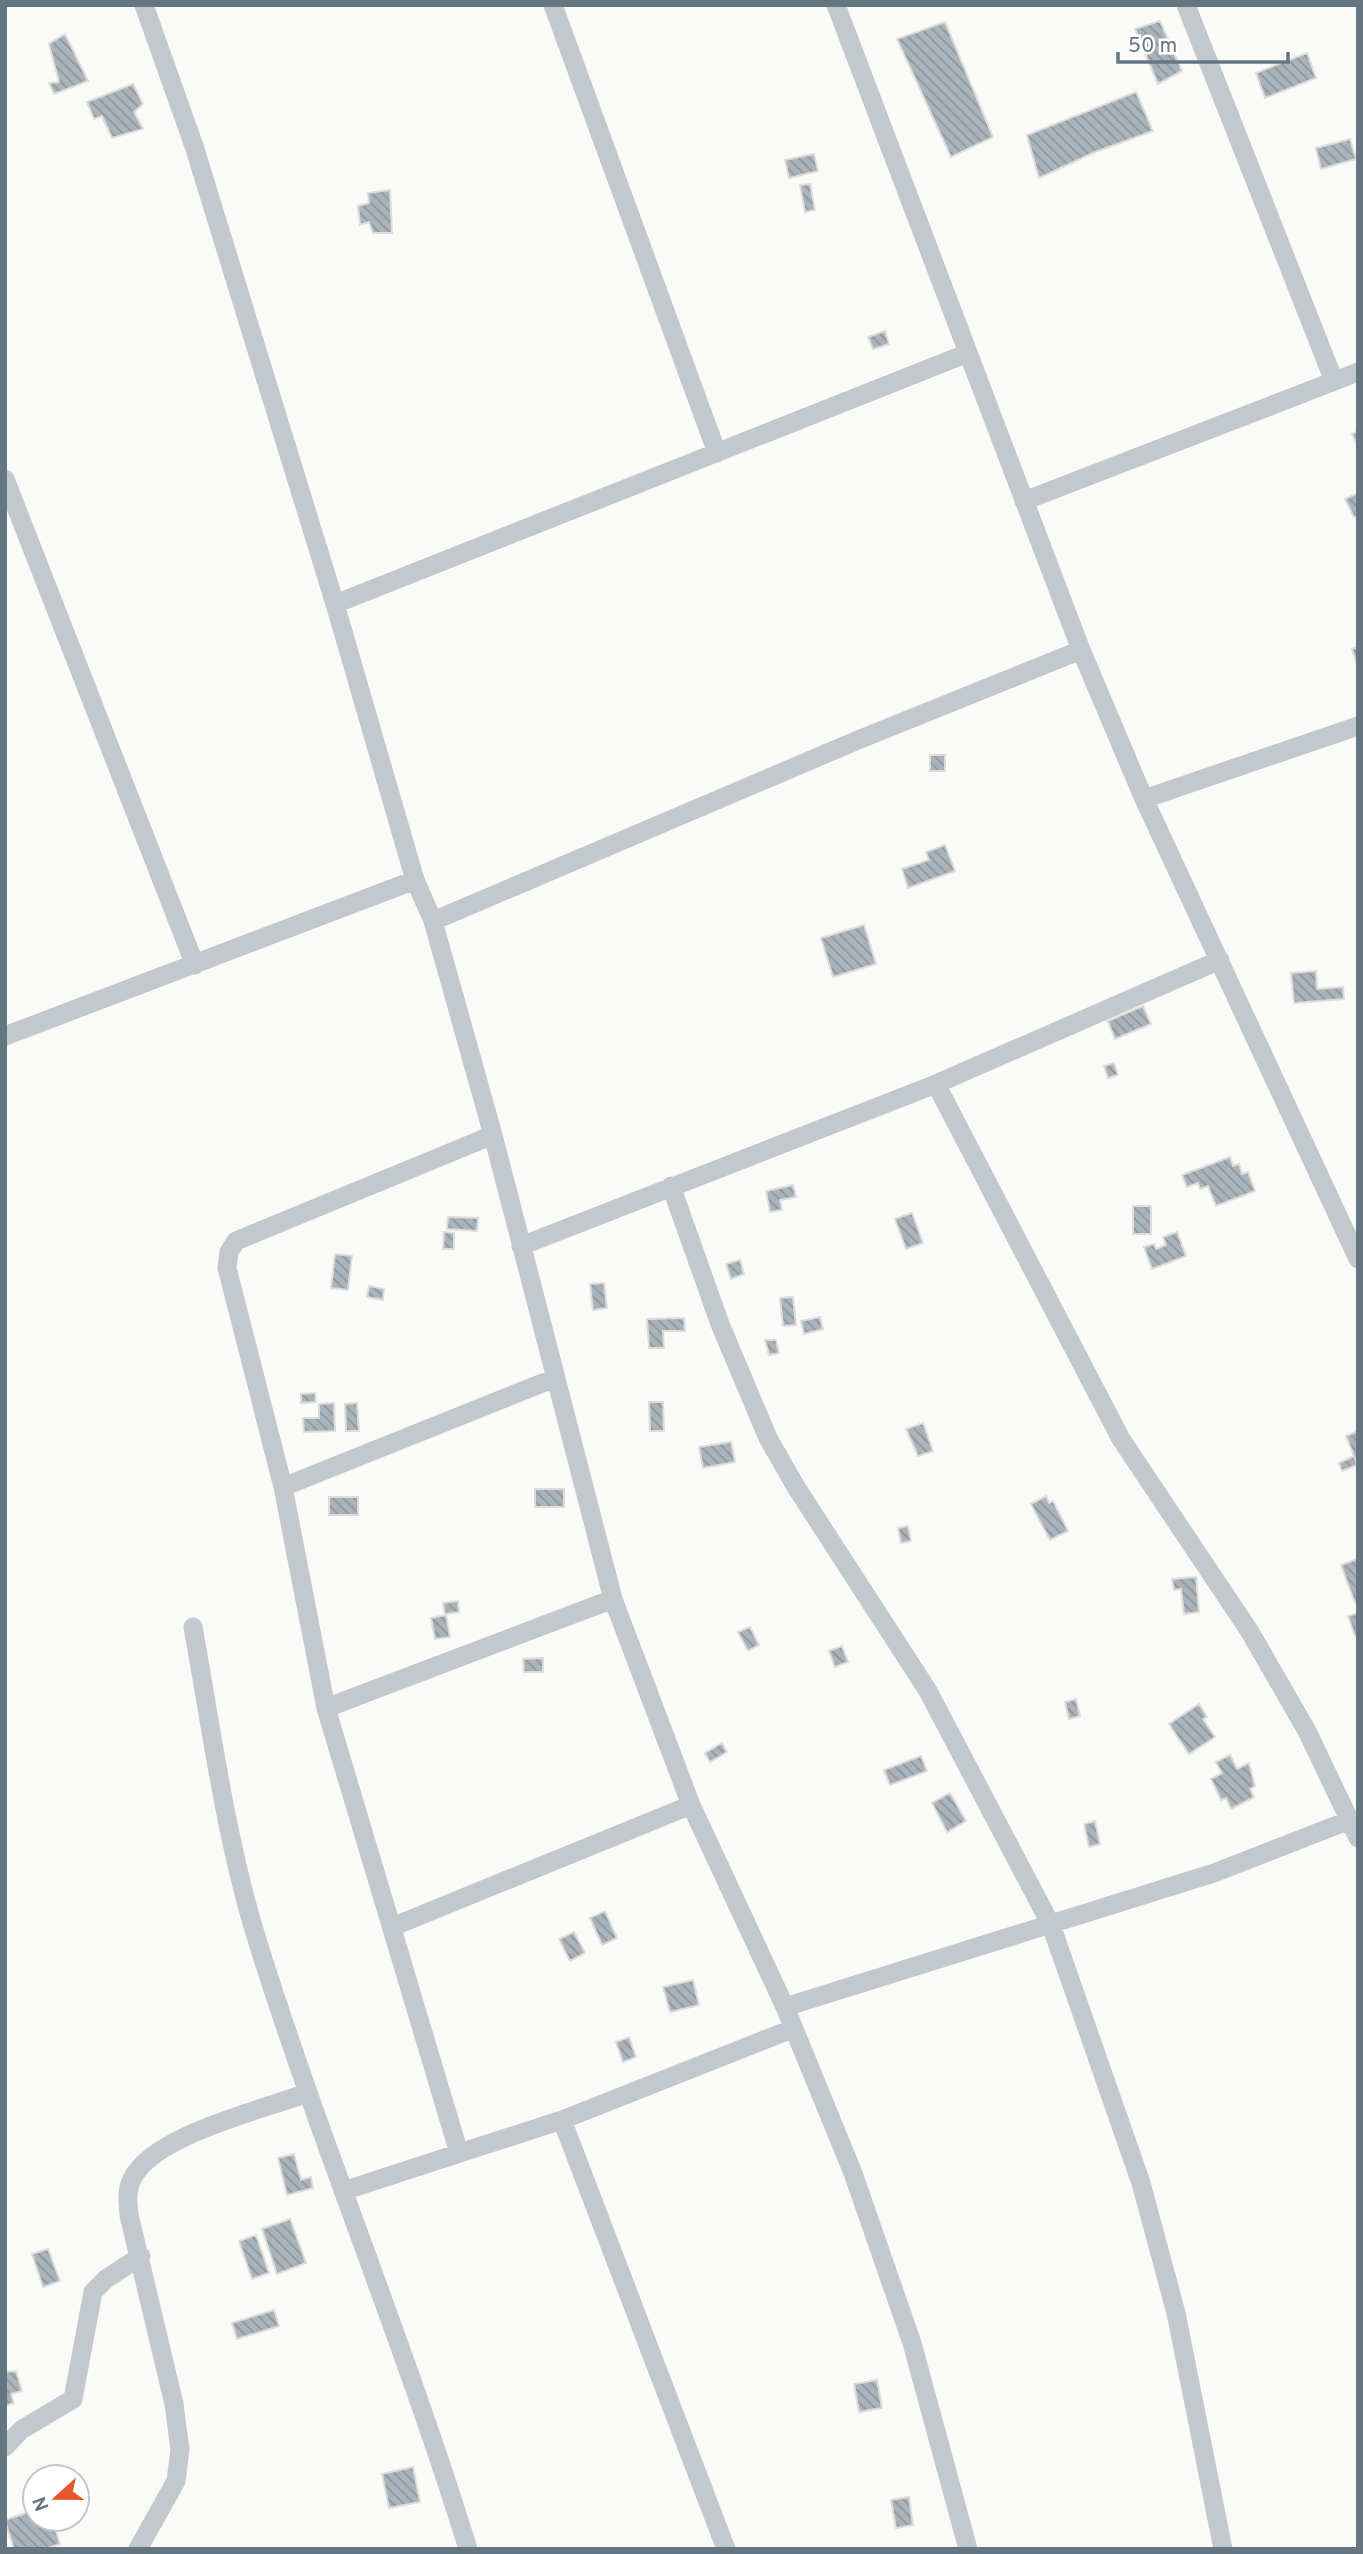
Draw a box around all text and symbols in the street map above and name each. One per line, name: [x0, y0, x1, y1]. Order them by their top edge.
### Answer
scale bar: [1118, 21, 1288, 65]
text: 50 m: [1128, 33, 1177, 60]
north arrow: [21, 2463, 91, 2533]
text: N: [28, 2493, 56, 2514]

